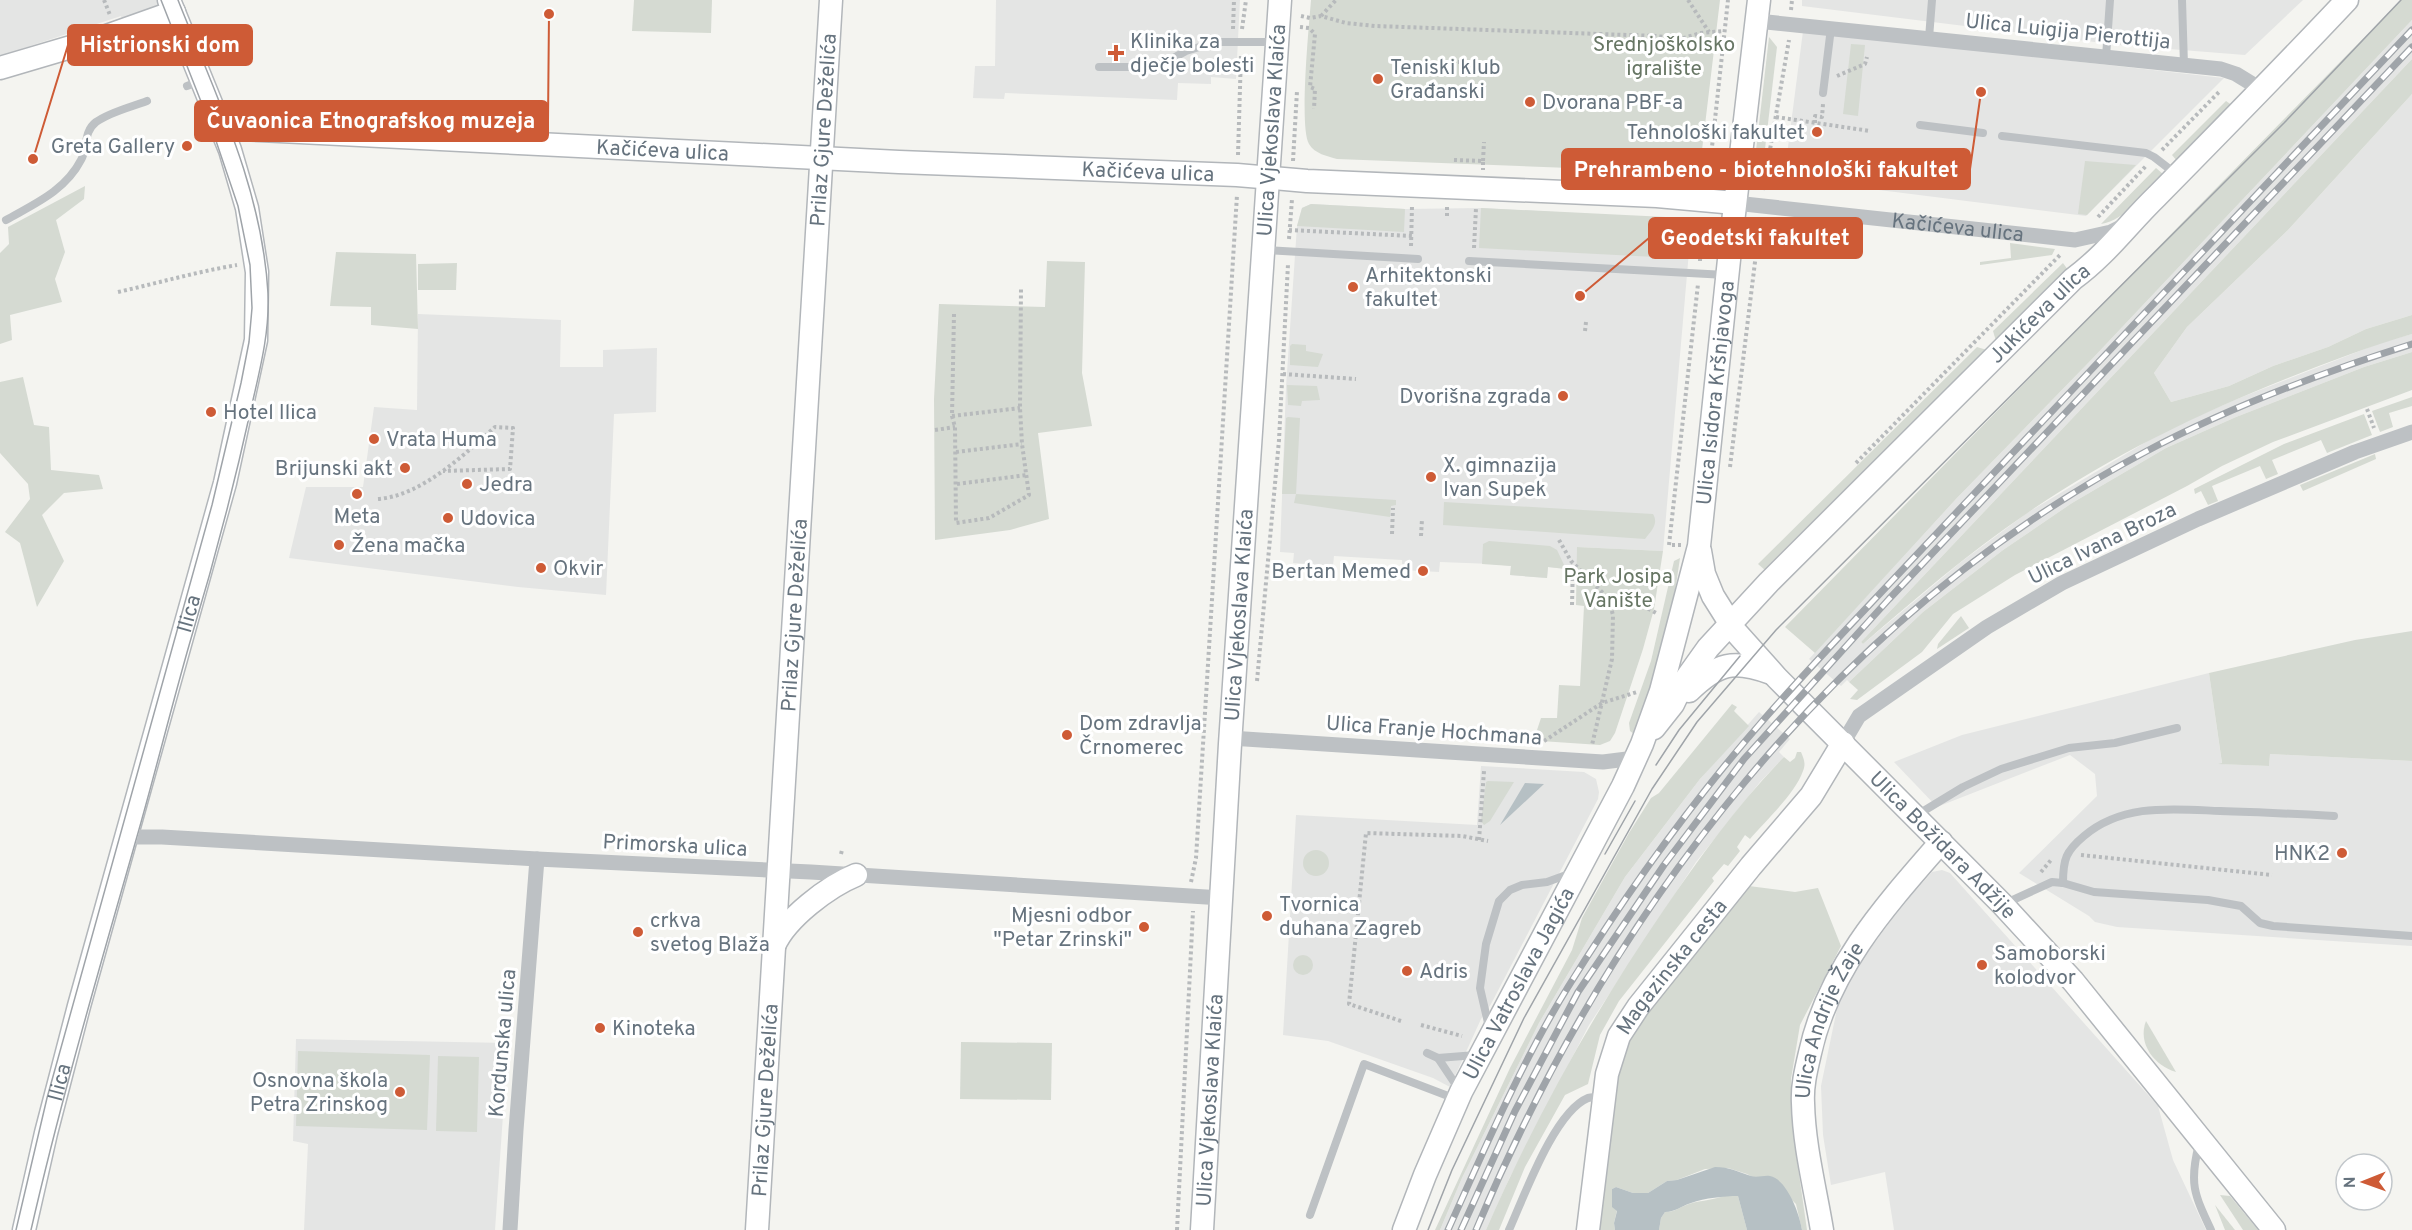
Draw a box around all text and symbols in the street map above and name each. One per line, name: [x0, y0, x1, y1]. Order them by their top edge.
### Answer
street label: Ulica Luigija Pierottija: [1964, 8, 2172, 57]
street label: Ulica Vjekoslava Klaića: [1252, 23, 1293, 237]
callout: Histrionski dom: [68, 25, 252, 65]
place label: Klinika za dječje bolesti: [1130, 29, 1254, 80]
park label: Srednjoškolsko igralište: [1593, 32, 1735, 83]
text: Histrionski dom: [80, 33, 240, 60]
street label: Prilaz Gjure Deželića: [805, 33, 844, 228]
marker: Klinika za dječje bolesti: [1107, 44, 1125, 62]
place label: Teniski klub Građanski: [1390, 55, 1501, 106]
marker: Teniski klub Građanski: [1371, 72, 1385, 86]
place label: Dvorana PBF-a: [1542, 90, 1683, 117]
marker: Dvorana PBF-a: [1523, 95, 1537, 109]
callout: Čuvaonica Etnografskog muzeja: [195, 101, 548, 141]
text: Čuvaonica Etnografskog muzeja: [207, 106, 535, 136]
place label: Tehnološki fakultet: [1626, 120, 1805, 147]
marker: Tehnološki fakultet: [1810, 125, 1824, 139]
place label: Greta Gallery: [51, 134, 175, 161]
street label: Kačićeva ulica: [595, 135, 729, 168]
marker: Greta Gallery: [180, 139, 194, 153]
callout: Prehrambeno - biotehnološki fakultet: [1562, 149, 1970, 189]
street label: Kačićeva ulica: [1081, 157, 1215, 189]
text: Prehrambeno - biotehnološki fakultet: [1574, 158, 1958, 185]
street label: Kačićeva ulica: [1890, 208, 2025, 249]
callout: Geodetski fakultet: [1649, 218, 1862, 258]
text: Geodetski fakultet: [1660, 226, 1850, 253]
street label: Jukićeva ulica: [1984, 259, 2097, 370]
place label: Arhitektonski fakultet: [1365, 263, 1492, 314]
street label: Ulica Isidora Kršnjavoga: [1691, 279, 1742, 507]
marker: Arhitektonski fakultet: [1346, 280, 1360, 294]
place label: Dvorišna zgrada: [1399, 384, 1551, 411]
marker: Dvorišna zgrada: [1556, 389, 1570, 403]
place label: Hotel Ilica: [223, 400, 317, 427]
marker: Hotel Ilica: [204, 405, 218, 419]
place label: Vrata Huma: [386, 427, 497, 454]
marker: Vrata Huma: [367, 432, 381, 446]
place label: X. gimnazija Ivan Supek: [1443, 453, 1556, 504]
place label: Brijunski akt: [275, 456, 393, 483]
marker: Brijunski akt: [398, 461, 412, 475]
marker: X. gimnazija Ivan Supek: [1424, 470, 1438, 484]
place label: Jedra: [479, 472, 533, 499]
marker: Jedra: [460, 477, 474, 491]
marker: Meta: [350, 487, 364, 501]
street label: Ulica Ivana Broza: [2024, 497, 2181, 592]
place label: Meta: [334, 504, 380, 531]
place label: Udovica: [460, 506, 535, 533]
street label: Ulica Vjekoslava Klaića: [1220, 508, 1261, 722]
marker: Udovica: [441, 511, 455, 525]
street label: Prilaz Gjure Deželića: [776, 518, 815, 713]
place label: Žena mačka: [351, 532, 465, 560]
marker: Žena mačka: [332, 538, 346, 552]
place label: Okvir: [553, 556, 603, 583]
place label: Bertan Memed: [1271, 559, 1411, 586]
marker: Okvir: [534, 561, 548, 575]
marker: Bertan Memed: [1416, 564, 1430, 578]
park label: Park Josipa Vanište: [1563, 564, 1673, 615]
street label: Ilica: [172, 592, 208, 636]
street label: Ulica Franje Hochmana: [1325, 710, 1543, 753]
place label: Dom zdravlja Črnomerec: [1079, 711, 1202, 762]
marker: Dom zdravlja Črnomerec: [1060, 728, 1074, 742]
street label: Ulica Božidara Adžije: [1863, 766, 2022, 926]
street label: Primorska ulica: [602, 829, 748, 864]
place label: HNK2: [2274, 841, 2330, 868]
marker: HNK2: [2335, 846, 2349, 860]
street label: Ulica Vatroslava Jagića: [1458, 883, 1582, 1085]
place label: Tvornica duhana Zagreb: [1279, 892, 1422, 943]
street label: Magazinska cesta: [1611, 894, 1734, 1041]
place label: Mjesni odbor "Petar Zrinski": [993, 903, 1132, 954]
place label: crkva svetog Blaža: [650, 908, 770, 959]
marker: Tvornica duhana Zagreb: [1260, 909, 1274, 923]
marker: Mjesni odbor "Petar Zrinski": [1137, 920, 1151, 934]
marker: crkva svetog Blaža: [631, 925, 645, 939]
street label: Ulica Andrije Žaje: [1791, 937, 1871, 1100]
place label: Samoborski kolodvor: [1994, 941, 2106, 992]
marker: Samoborski kolodvor: [1975, 958, 1989, 972]
place label: Adris: [1419, 959, 1468, 986]
marker: Adris: [1400, 964, 1414, 978]
street label: Kordunska ulica: [484, 968, 523, 1118]
street label: Ulica Vjekoslava Klaića: [1191, 993, 1231, 1207]
street label: Prilaz Gjure Deželića: [747, 1003, 786, 1198]
place label: Kinoteka: [612, 1016, 696, 1043]
marker: Kinoteka: [593, 1021, 607, 1035]
street label: Ilica: [43, 1061, 79, 1104]
place label: Osnovna škola Petra Zrinskog: [250, 1068, 388, 1119]
marker: Osnovna škola Petra Zrinskog: [393, 1085, 407, 1099]
north arrow: [2334, 1152, 2394, 1212]
text: N: [2341, 1176, 2361, 1188]

